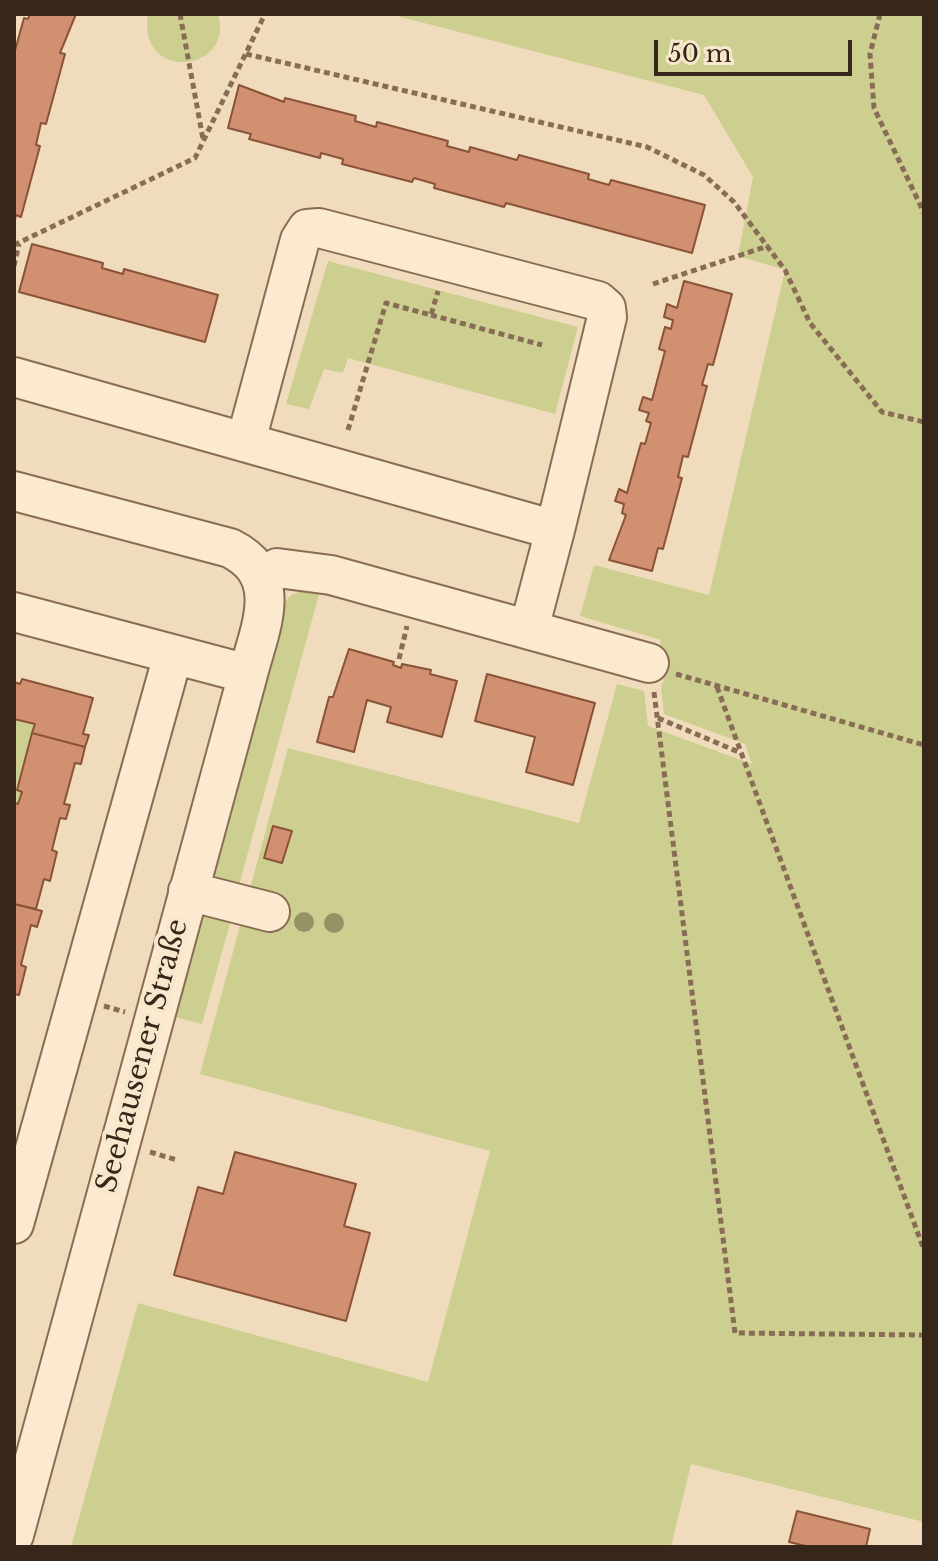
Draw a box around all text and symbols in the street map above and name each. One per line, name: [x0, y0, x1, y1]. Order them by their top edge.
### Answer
scale bar: [658, 24, 856, 74]
text: 50 m: [668, 39, 731, 68]
street label: Seehausener Straße: [90, 916, 196, 1196]

